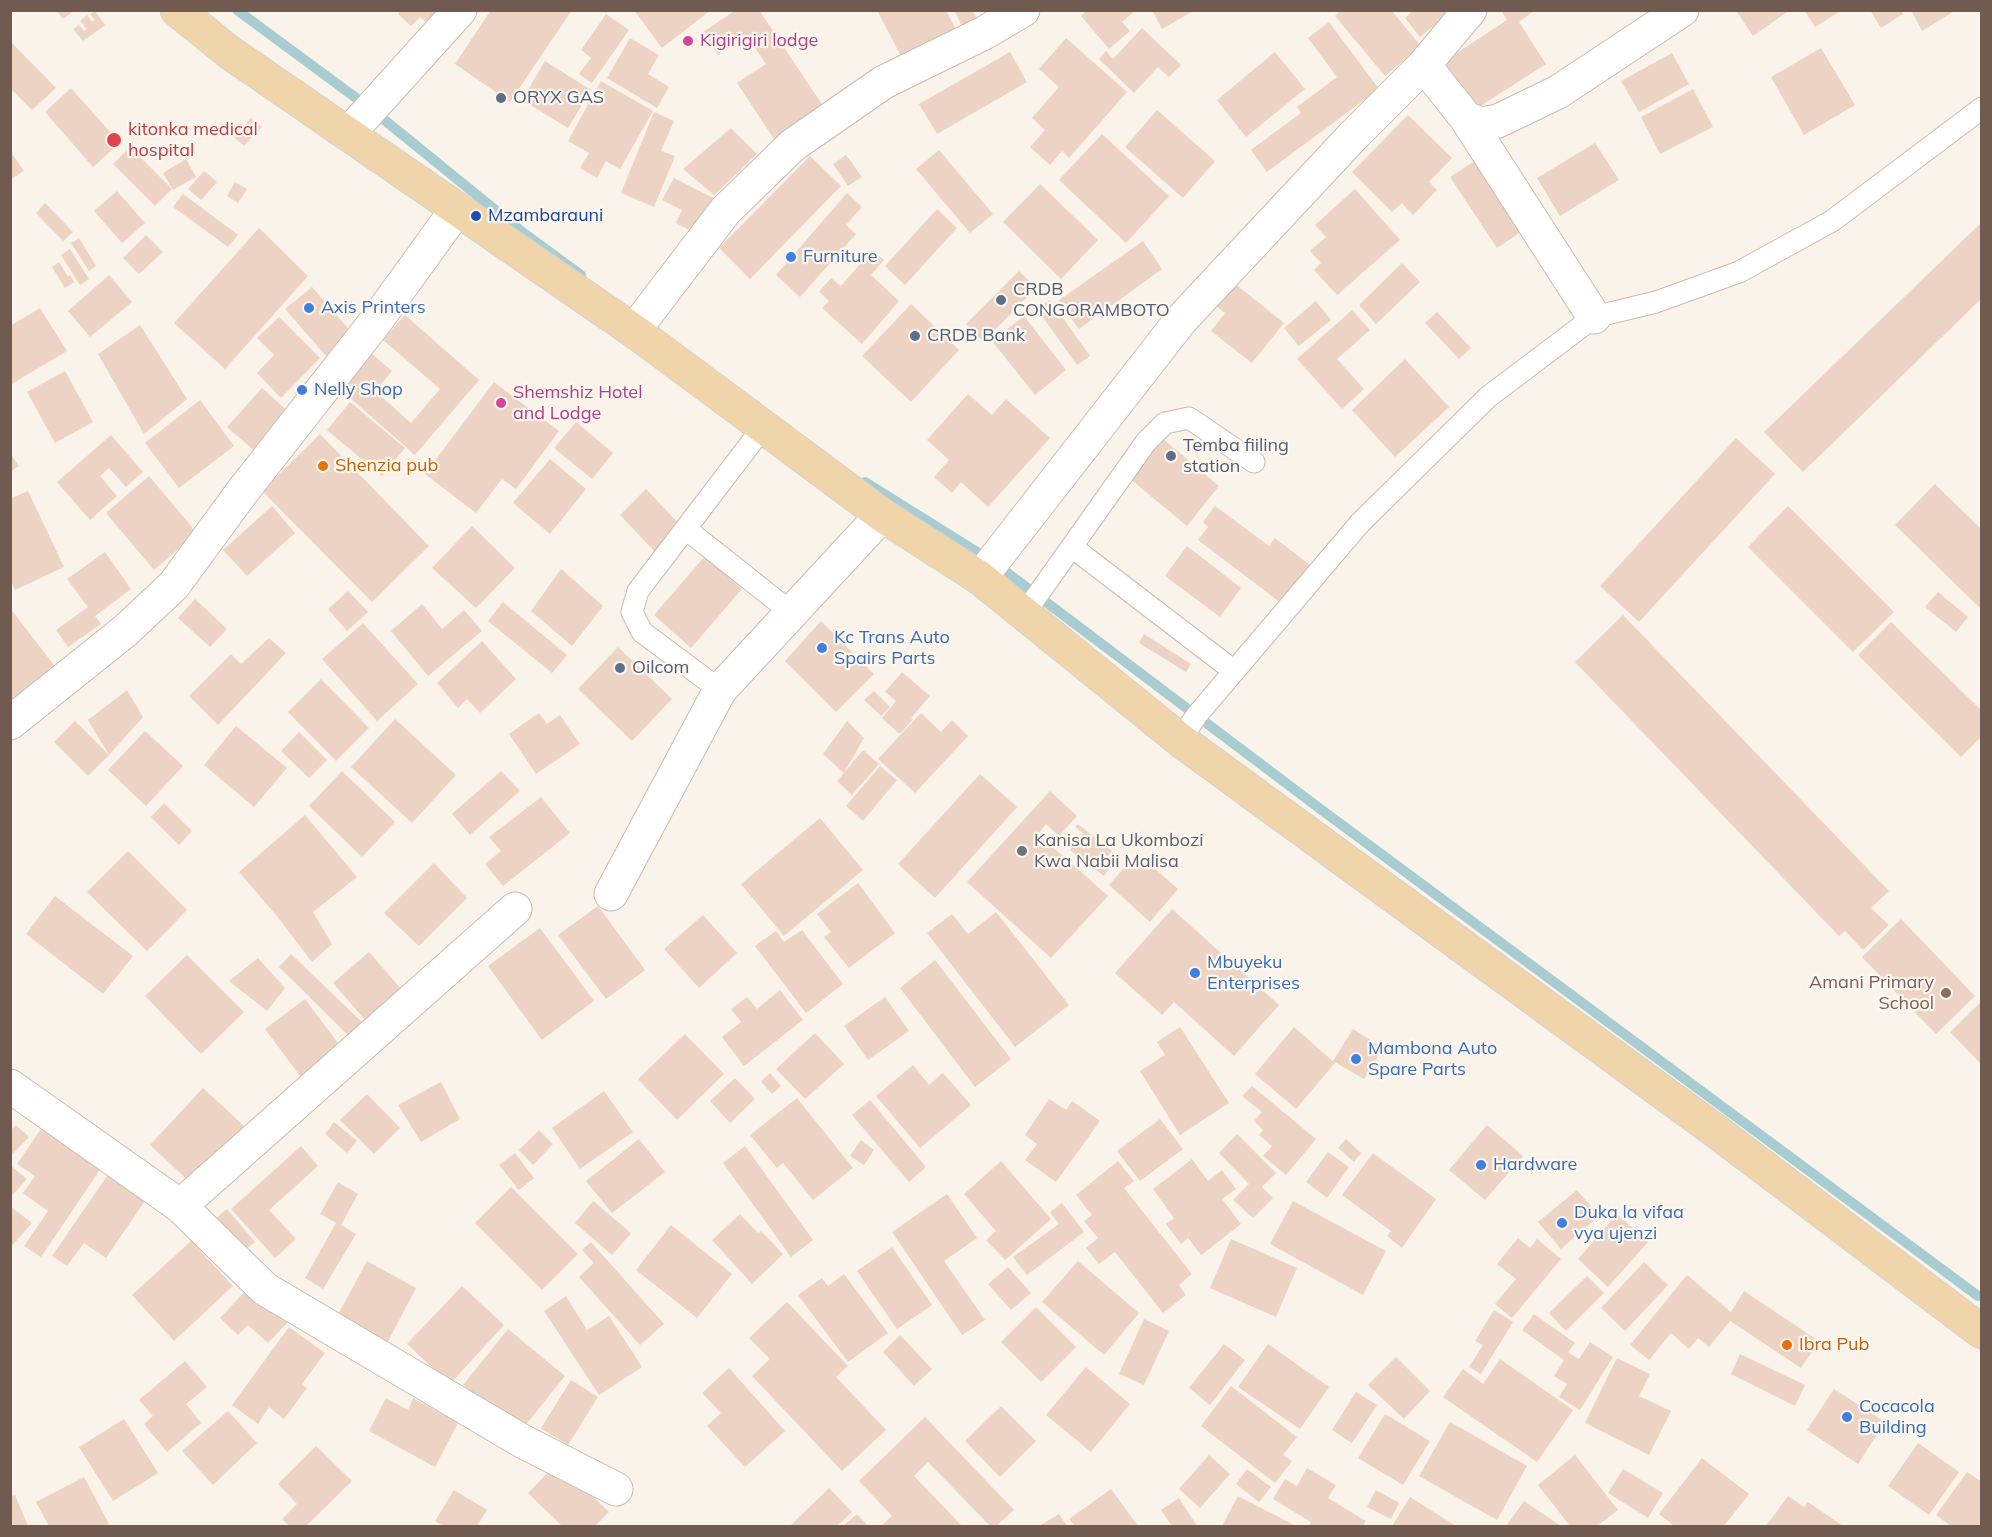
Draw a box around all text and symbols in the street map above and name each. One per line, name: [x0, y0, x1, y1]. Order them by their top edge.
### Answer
place label: Kigirigiri lodge: [700, 30, 818, 52]
marker: Kigirigiri lodge: [681, 34, 695, 48]
place label: ORYX GAS: [513, 87, 604, 109]
marker: ORYX GAS: [494, 91, 508, 105]
place label: kitonka medical hospital: [128, 119, 258, 162]
marker: kitonka medical hospital: [105, 131, 123, 149]
place label: Mzambarauni: [488, 205, 603, 227]
marker: Mzambarauni: [469, 209, 483, 223]
place label: Furniture: [803, 246, 878, 268]
marker: Furniture: [784, 250, 798, 264]
place label: CRDB CONGORAMBOTO: [1013, 279, 1170, 322]
marker: CRDB CONGORAMBOTO: [994, 293, 1008, 307]
place label: Axis Printers: [321, 297, 426, 319]
marker: Axis Printers: [302, 301, 316, 315]
place label: CRDB Bank: [927, 325, 1025, 347]
marker: CRDB Bank: [908, 329, 922, 343]
place label: Nelly Shop: [314, 379, 403, 401]
place label: Shemshiz Hotel and Lodge: [513, 382, 642, 424]
marker: Nelly Shop: [295, 383, 309, 397]
marker: Shemshiz Hotel and Lodge: [494, 396, 508, 410]
place label: Temba fiiling station: [1183, 435, 1289, 478]
marker: Temba fiiling station: [1164, 449, 1178, 463]
place label: Shenzia pub: [335, 455, 438, 477]
marker: Shenzia pub: [316, 459, 330, 473]
place label: Kc Trans Auto Spairs Parts: [834, 627, 950, 670]
marker: Kc Trans Auto Spairs Parts: [815, 641, 829, 655]
place label: Oilcom: [632, 657, 689, 679]
marker: Oilcom: [613, 661, 627, 675]
place label: Kanisa La Ukombozi Kwa Nabii Malisa: [1034, 830, 1204, 872]
marker: Kanisa La Ukombozi Kwa Nabii Malisa: [1015, 844, 1029, 858]
place label: Mbuyeku Enterprises: [1207, 952, 1300, 994]
marker: Mbuyeku Enterprises: [1188, 966, 1202, 980]
place label: Amani Primary School: [1809, 972, 1934, 1014]
marker: Amani Primary School: [1939, 986, 1953, 1000]
place label: Mambona Auto Spare Parts: [1368, 1038, 1497, 1080]
marker: Mambona Auto Spare Parts: [1349, 1052, 1363, 1066]
place label: Hardware: [1493, 1154, 1577, 1176]
marker: Hardware: [1474, 1158, 1488, 1172]
place label: Duka la vifaa vya ujenzi: [1574, 1202, 1684, 1244]
marker: Duka la vifaa vya ujenzi: [1555, 1216, 1569, 1230]
place label: Ibra Pub: [1799, 1334, 1869, 1356]
marker: Ibra Pub: [1780, 1338, 1794, 1352]
place label: Cocacola Building: [1859, 1396, 1935, 1438]
marker: Cocacola Building: [1840, 1410, 1854, 1424]

